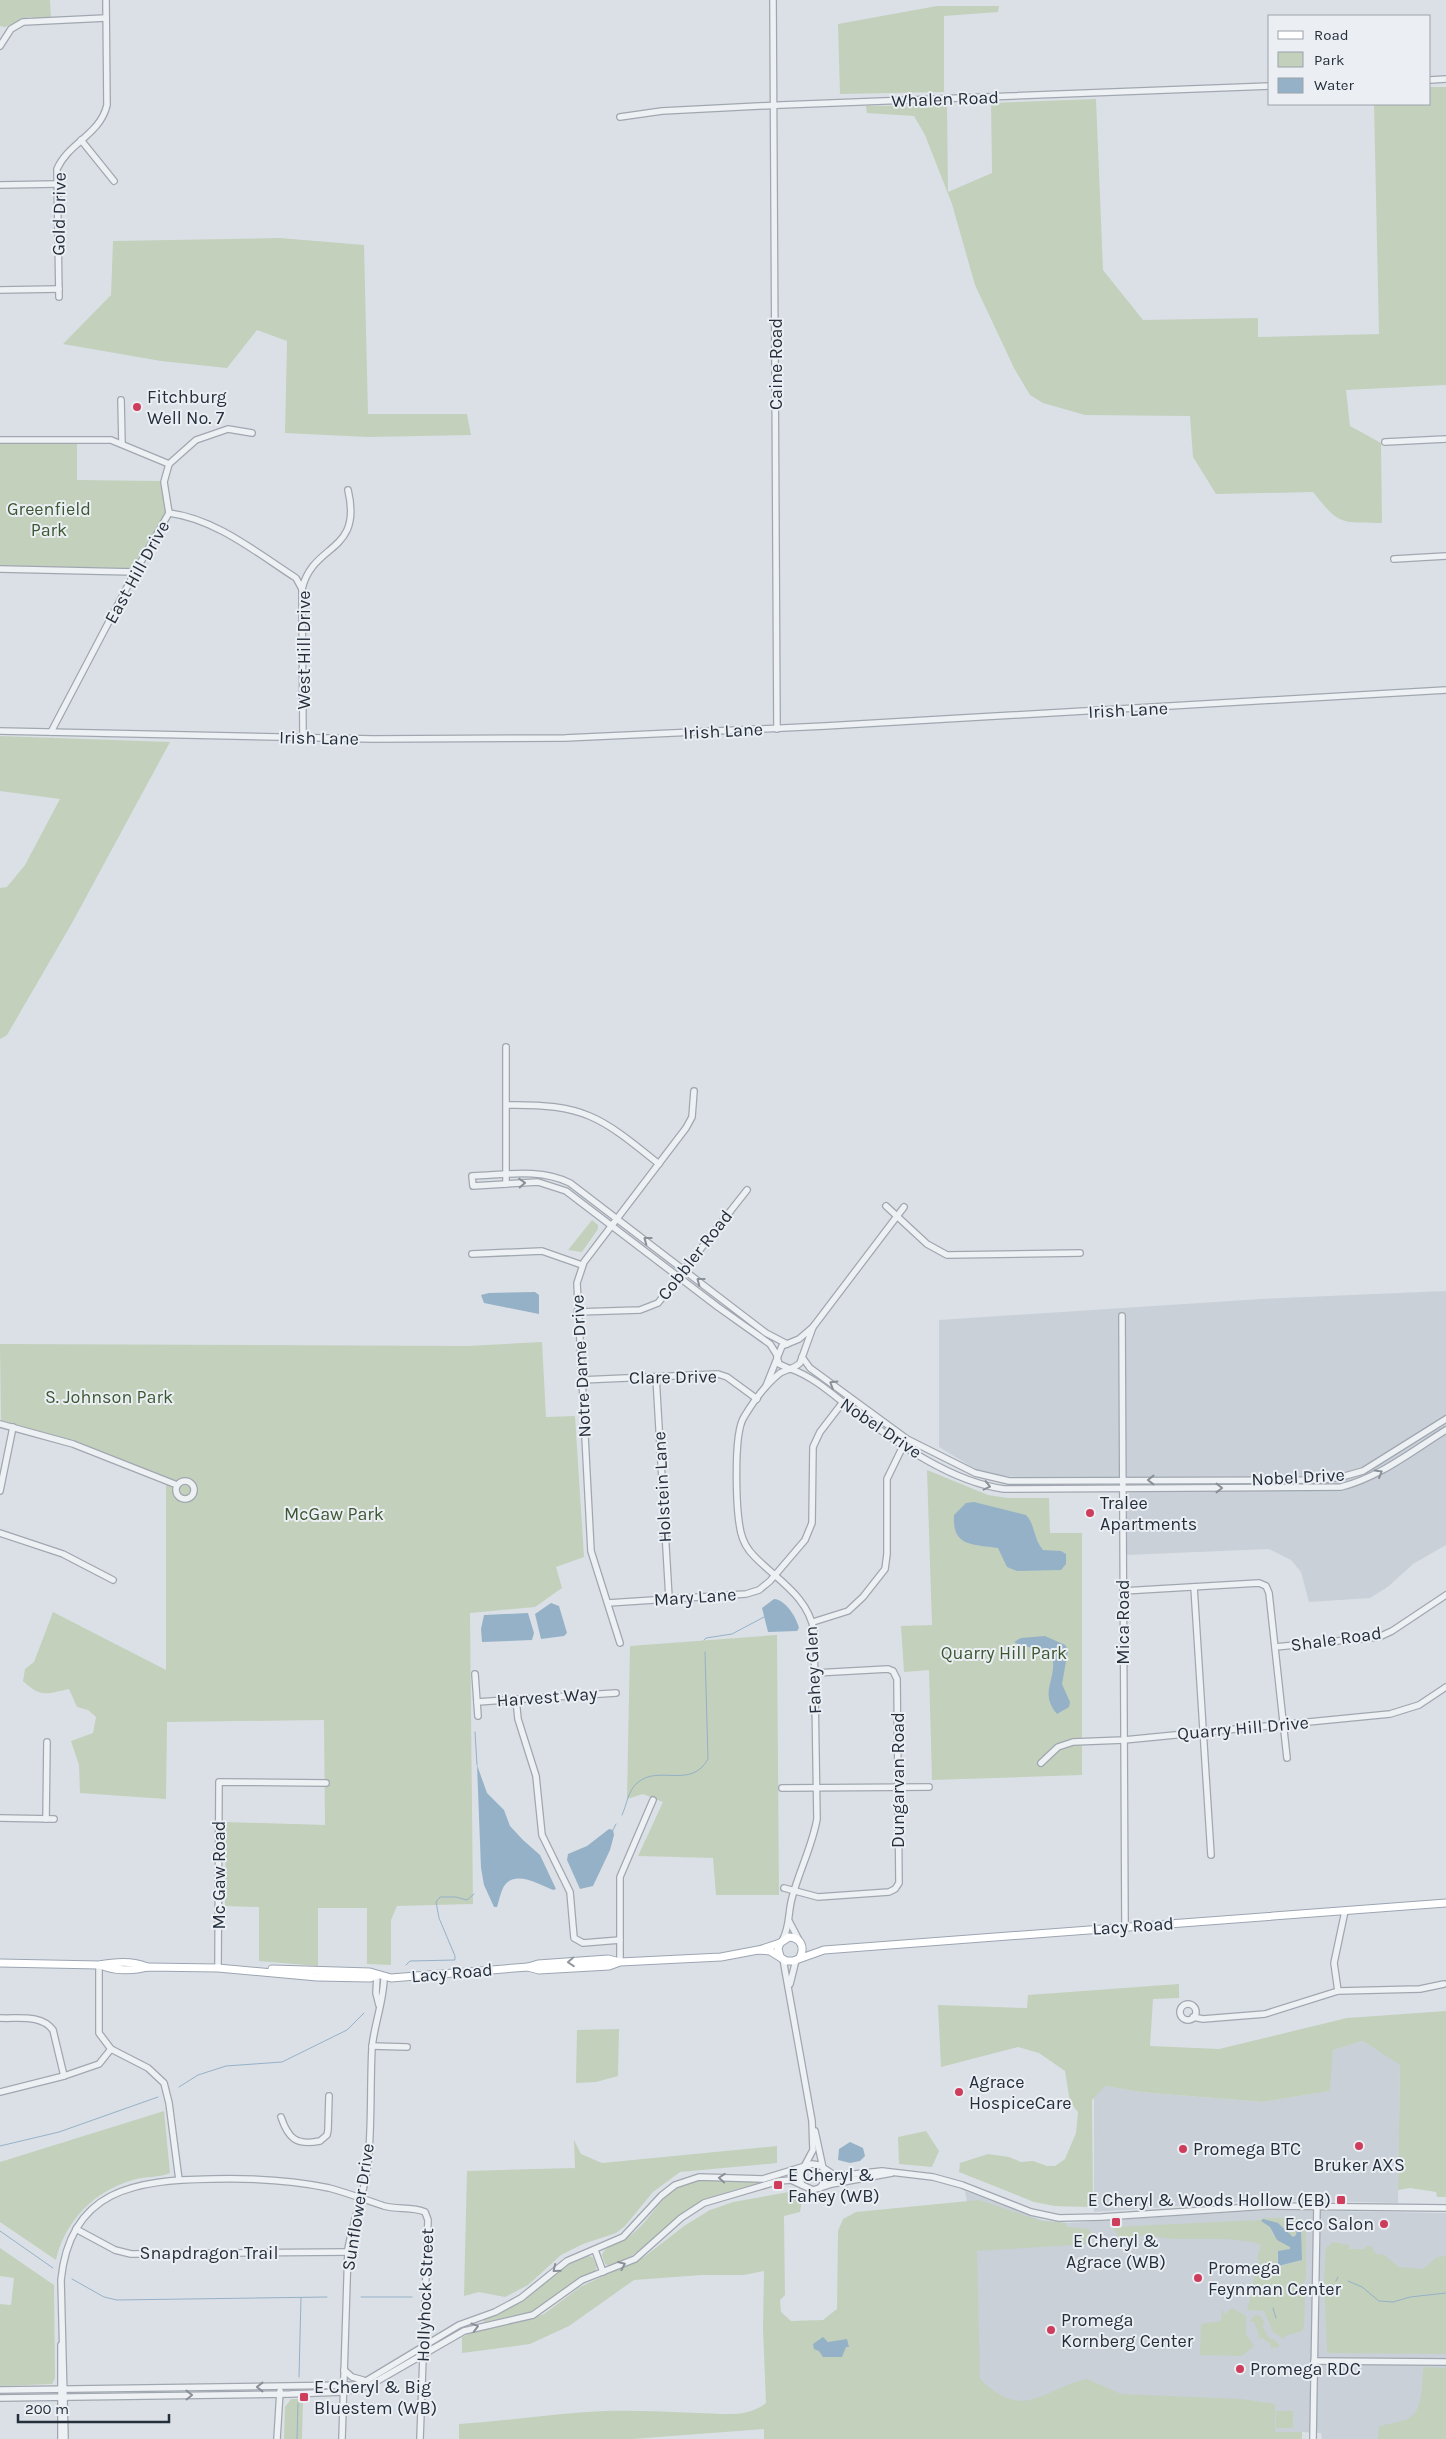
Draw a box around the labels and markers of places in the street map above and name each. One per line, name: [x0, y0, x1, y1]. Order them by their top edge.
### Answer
place label: Fitchburg Well No. 7: [147, 386, 227, 429]
marker: Fitchburg Well No. 7: [131, 401, 143, 413]
place label: Tralee Apartments: [1100, 1492, 1197, 1535]
marker: Tralee Apartments: [1084, 1507, 1096, 1519]
place label: Agrace HospiceCare: [969, 2071, 1071, 2114]
marker: Agrace HospiceCare: [953, 2086, 965, 2098]
place label: Promega BTC: [1193, 2138, 1301, 2160]
marker: Bruker AXS: [1353, 2140, 1365, 2152]
marker: Promega BTC: [1177, 2143, 1189, 2155]
place label: Bruker AXS: [1313, 2154, 1405, 2176]
place label: E Cheryl & Fahey (WB): [788, 2164, 880, 2207]
marker: E Cheryl & Fahey (WB): [772, 2179, 784, 2191]
place label: E Cheryl & Woods Hollow (EB): [1088, 2189, 1331, 2211]
marker: E Cheryl & Woods Hollow (EB): [1335, 2194, 1347, 2206]
place label: Ecco Salon: [1285, 2213, 1374, 2235]
marker: E Cheryl & Agrace (WB): [1110, 2216, 1122, 2228]
marker: Ecco Salon: [1378, 2218, 1390, 2230]
place label: E Cheryl & Agrace (WB): [1066, 2230, 1166, 2273]
place label: Promega Feynman Center: [1208, 2257, 1341, 2300]
marker: Promega Feynman Center: [1192, 2272, 1204, 2284]
place label: Promega Kornberg Center: [1061, 2309, 1194, 2352]
marker: Promega Kornberg Center: [1045, 2324, 1057, 2336]
place label: Promega RDC: [1250, 2358, 1361, 2380]
marker: Promega RDC: [1234, 2363, 1246, 2375]
place label: E Cheryl & Big Bluestem (WB): [314, 2376, 437, 2419]
marker: E Cheryl & Big Bluestem (WB): [298, 2391, 310, 2403]

